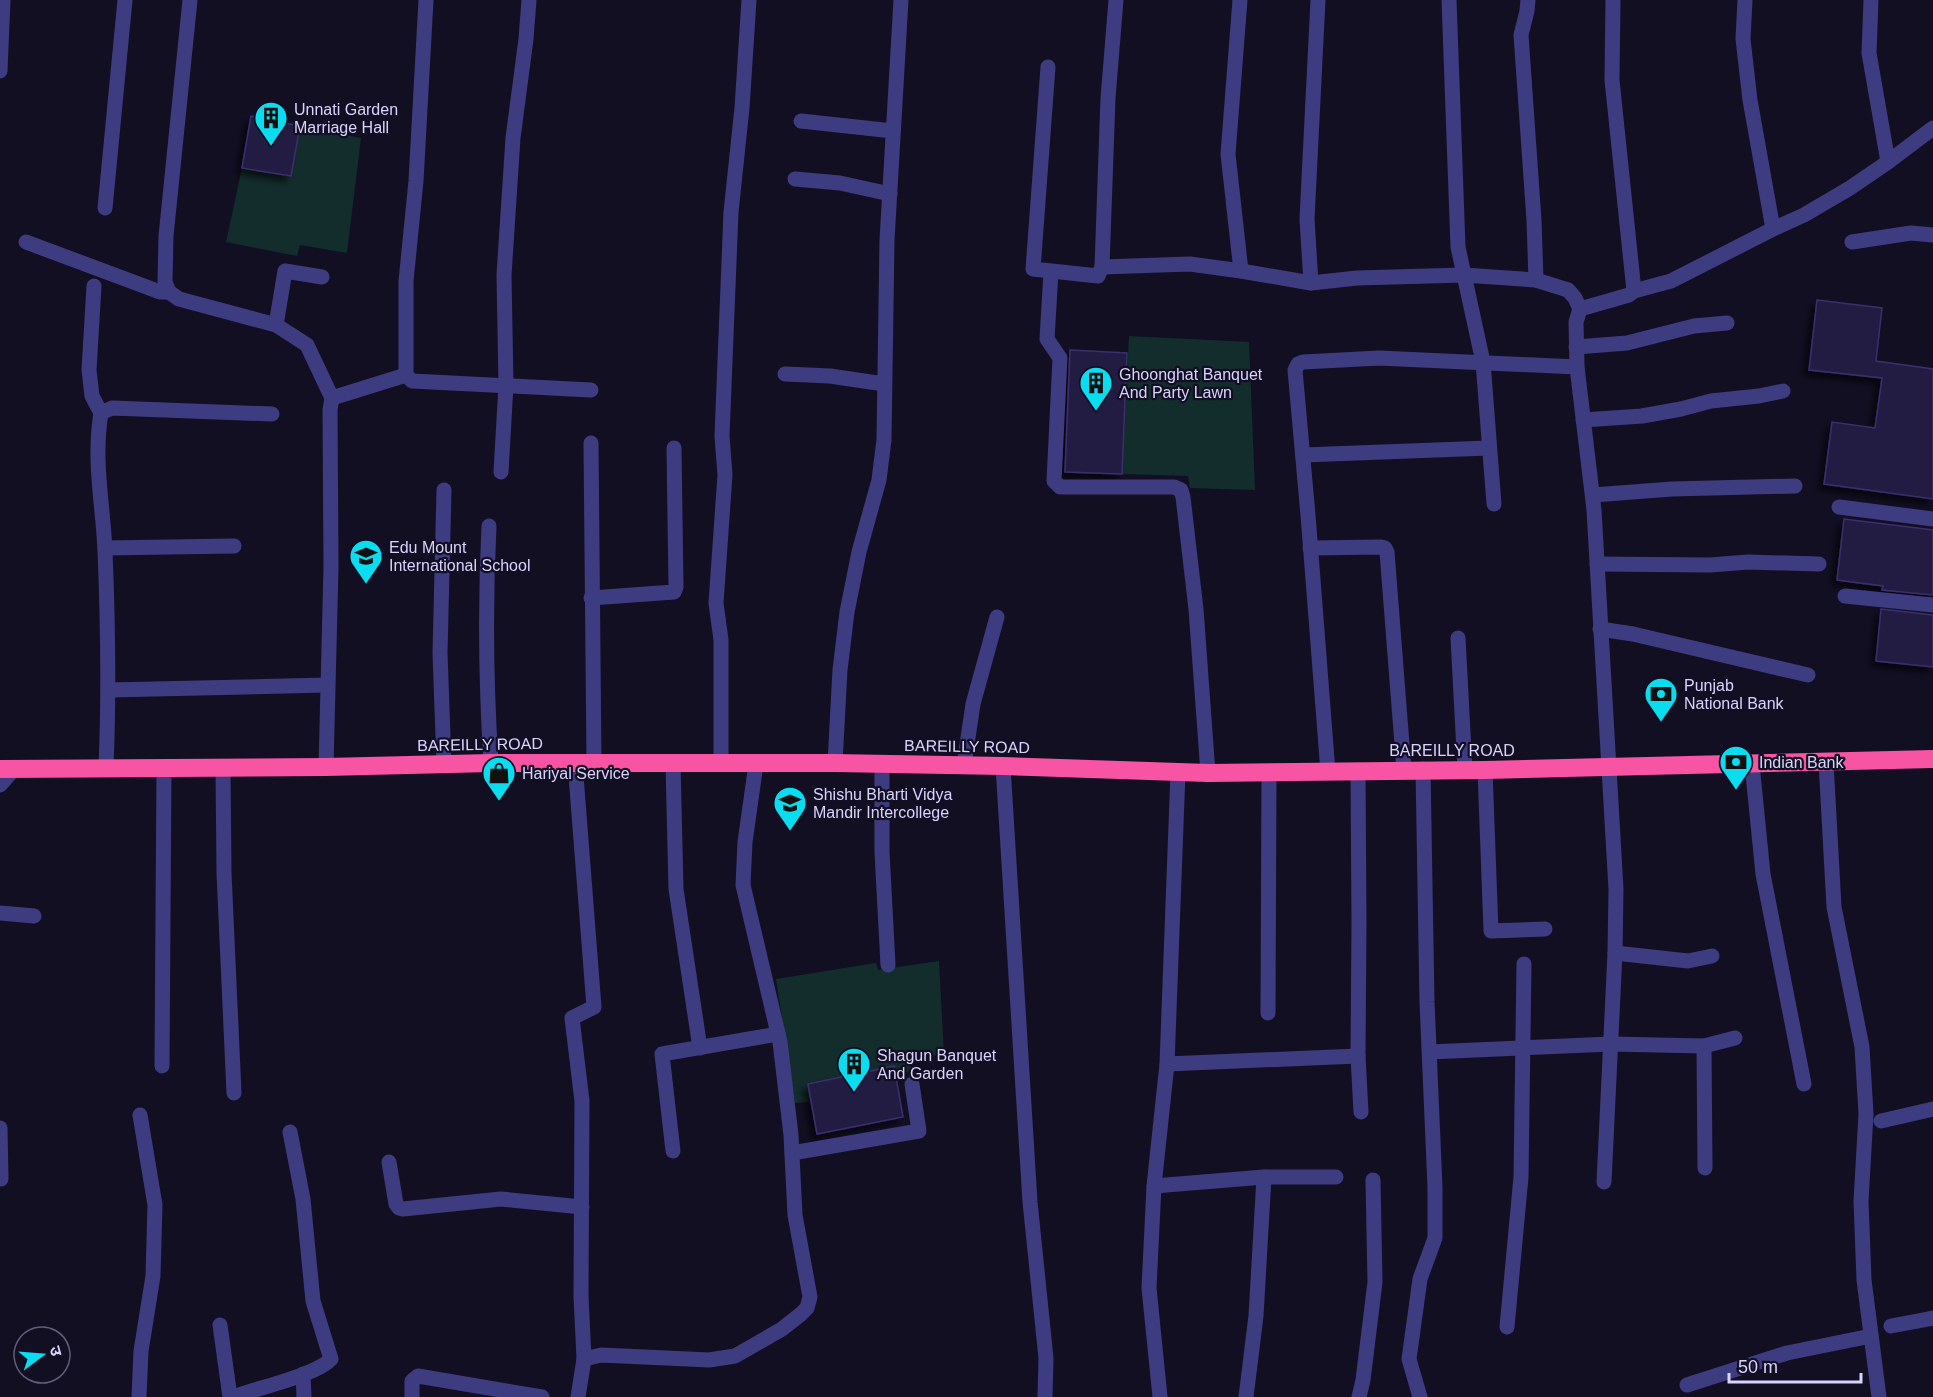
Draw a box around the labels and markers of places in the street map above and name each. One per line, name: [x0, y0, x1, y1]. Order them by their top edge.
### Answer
building icon: Unnati Garden Marriage Hall: [253, 100, 289, 147]
place label: Unnati Garden Marriage Hall: [294, 101, 398, 136]
building icon: Ghoonghat Banquet And Party Lawn: [1078, 365, 1114, 412]
place label: Ghoonghat Banquet And Party Lawn: [1119, 366, 1263, 401]
school or university icon: Edu Mount International School: [348, 538, 384, 585]
place label: Edu Mount International School: [389, 539, 530, 574]
bank icon: Punjab National Bank: [1643, 676, 1679, 723]
place label: Punjab National Bank: [1684, 677, 1785, 712]
bank icon: Indian Bank: [1718, 744, 1754, 791]
place label: Indian Bank: [1759, 754, 1845, 771]
shop icon: Hariyal Service: [481, 755, 517, 802]
place label: Hariyal Service: [522, 765, 630, 782]
school or university icon: Shishu Bharti Vidya Mandir Intercollege: [772, 785, 808, 832]
place label: Shishu Bharti Vidya Mandir Intercollege: [813, 786, 952, 821]
building icon: Shagun Banquet And Garden: [836, 1046, 872, 1093]
place label: Shagun Banquet And Garden: [877, 1047, 997, 1082]

